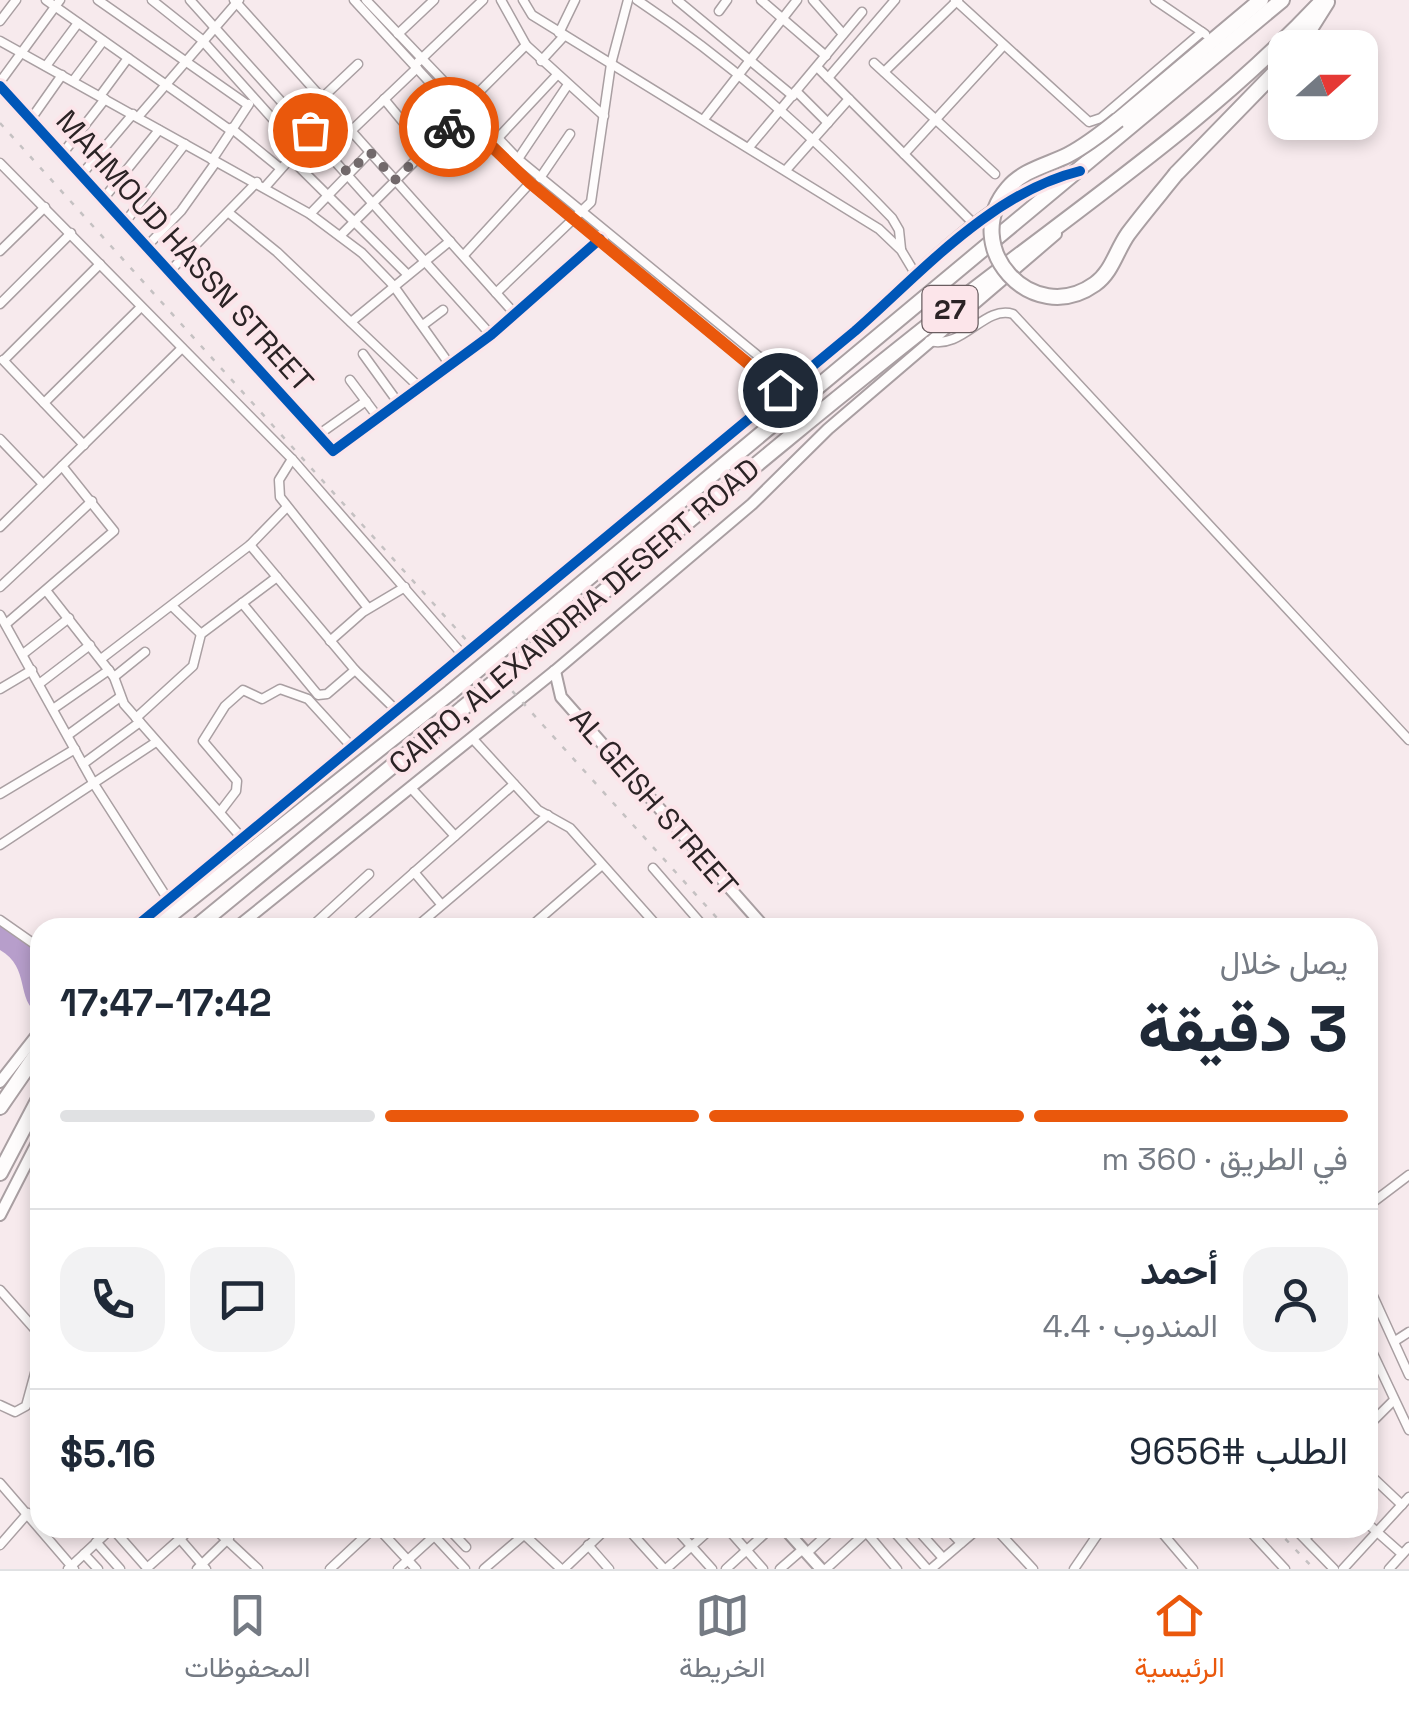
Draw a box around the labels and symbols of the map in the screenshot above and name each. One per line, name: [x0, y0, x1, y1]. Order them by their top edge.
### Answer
north arrow: [1268, 30, 1378, 140]
courier: [399, 77, 499, 177]
pin: [268, 88, 353, 173]
street label: MAHMOUD HASSN STREET: [48, 102, 322, 400]
road number: 27: [922, 286, 978, 332]
pin: [738, 348, 823, 433]
street label: CAIRO, ALEXANDRIA DESERT ROAD: [380, 449, 768, 783]
street label: AL GEISH STREET: [561, 700, 747, 904]

